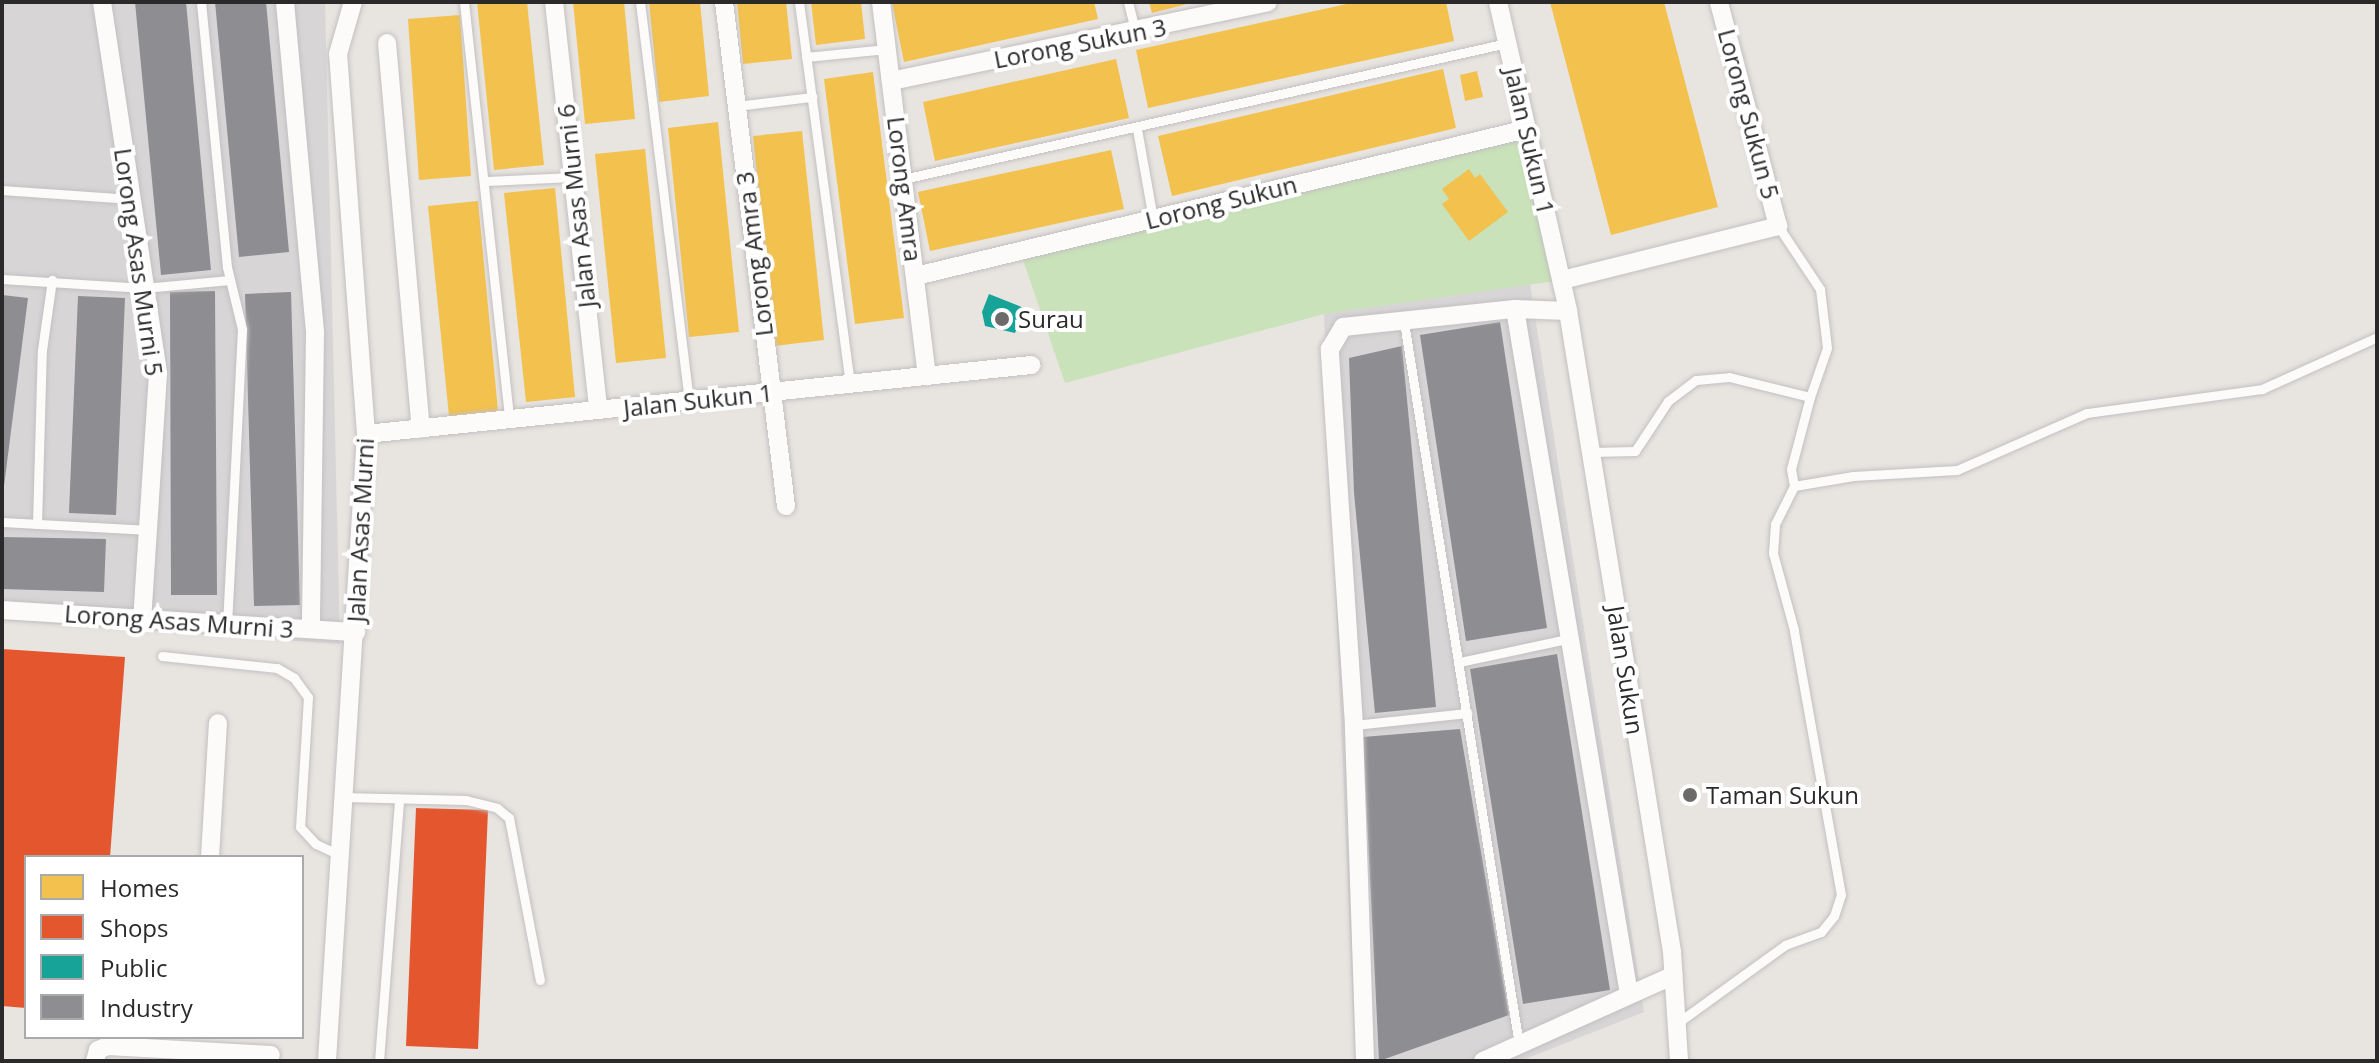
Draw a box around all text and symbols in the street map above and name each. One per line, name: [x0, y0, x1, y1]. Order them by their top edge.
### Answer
street label: Lorong Sukun 3: [991, 12, 1169, 74]
street label: Lorong Sukun 5: [1712, 26, 1786, 202]
street label: Jalan Sukun 1: [1499, 65, 1561, 217]
street label: Jalan Asas Murni 6: [551, 103, 601, 309]
street label: Lorong Amra: [882, 115, 928, 263]
street label: Lorong Asas Murni 5: [109, 146, 169, 378]
street label: Lorong Sukun: [1142, 169, 1300, 235]
street label: Lorong Amra 3: [730, 170, 778, 338]
place label: Surau: [1018, 305, 1084, 333]
marker: Surau: [993, 310, 1011, 328]
street label: Jalan Sukun 1: [622, 378, 774, 422]
street label: Jalan Asas Murni: [341, 437, 379, 623]
street label: Lorong Asas Murni 3: [63, 599, 295, 643]
street label: Jalan Sukun: [1602, 604, 1650, 736]
place label: Taman Sukun: [1706, 781, 1859, 809]
marker: Taman Sukun: [1681, 786, 1699, 804]
legend: [24, 855, 304, 1039]
text: Homes: [100, 871, 179, 904]
text: Shops: [100, 911, 168, 944]
text: Public: [100, 951, 167, 984]
text: Industry: [100, 991, 193, 1024]

